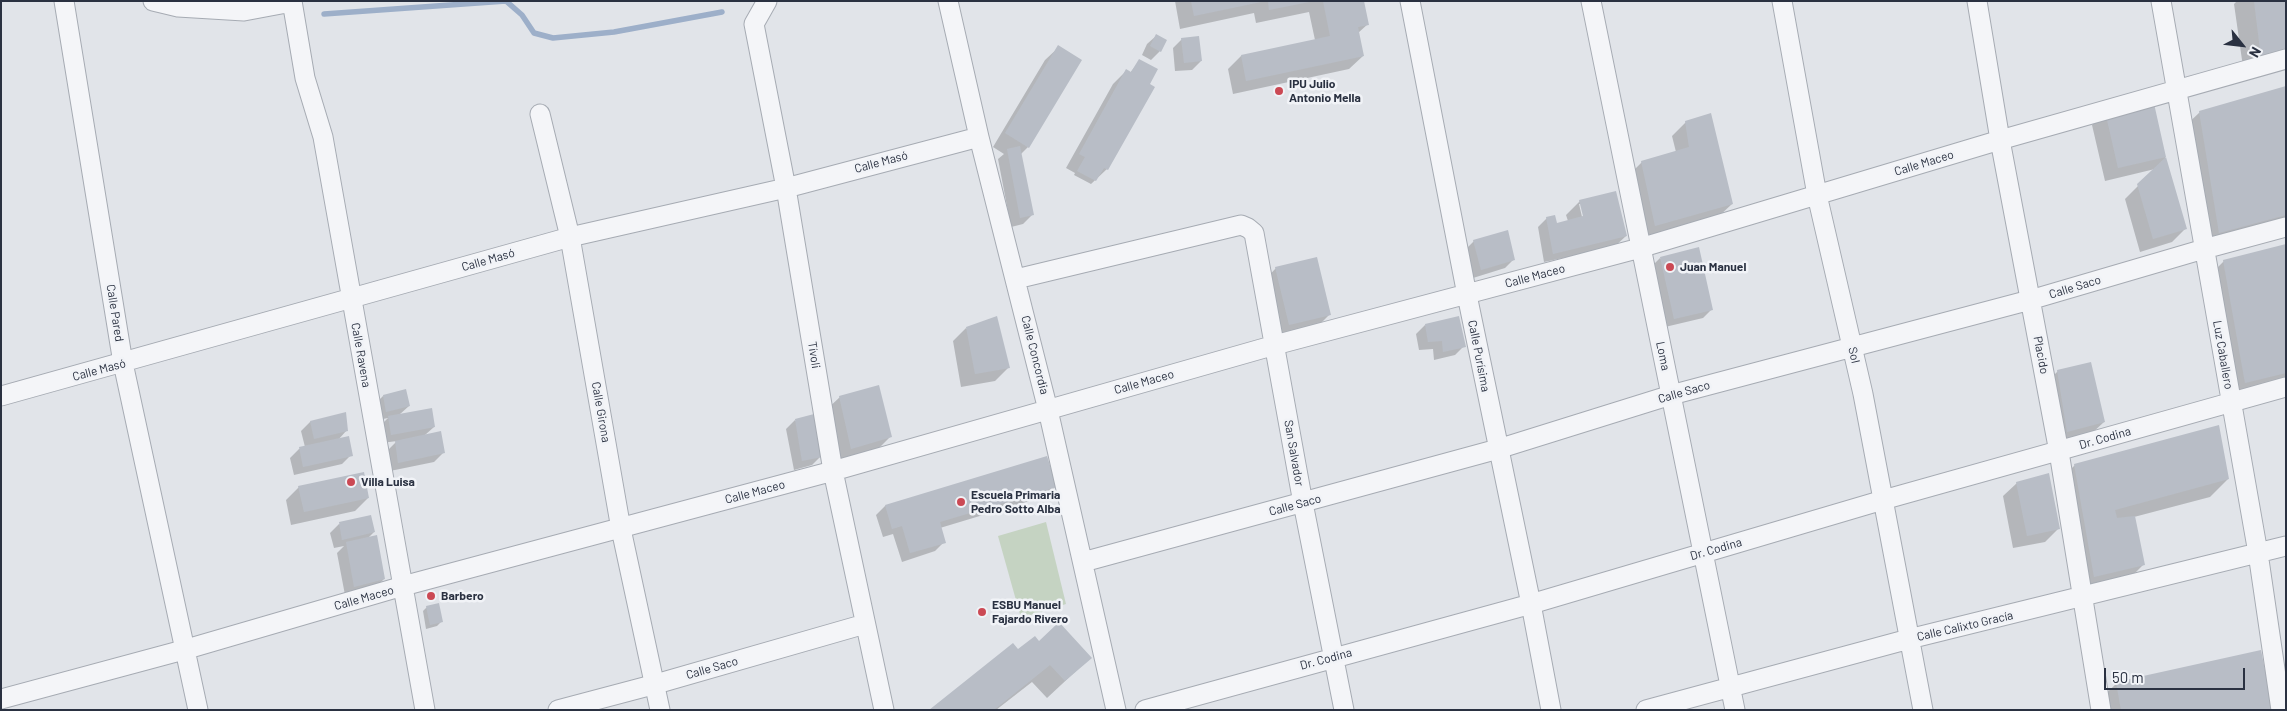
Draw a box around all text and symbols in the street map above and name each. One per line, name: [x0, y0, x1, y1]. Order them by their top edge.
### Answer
north arrow: [2217, 20, 2267, 70]
text: N: [2246, 44, 2265, 61]
place label: IPU Julio Antonio Mella: [1289, 77, 1361, 105]
marker: IPU Julio Antonio Mella: [1273, 85, 1285, 97]
street label: Calle Maceo: [1892, 147, 1956, 179]
street label: Calle Masó: [853, 148, 909, 176]
street label: Calle Masó: [460, 246, 516, 274]
place label: Juan Manuel: [1680, 260, 1746, 274]
street label: Calle Maceo: [1503, 261, 1567, 291]
marker: Juan Manuel: [1664, 261, 1676, 273]
street label: Calle Saco: [2047, 272, 2103, 302]
street label: Calle Pared: [103, 283, 127, 343]
street label: Calle Concordia: [1018, 314, 1052, 396]
street label: Calle Purísima: [1465, 319, 1493, 393]
street label: Luz Caballero: [2210, 319, 2236, 391]
street label: Calle Ravena: [348, 321, 374, 389]
street label: Placido: [2030, 335, 2052, 375]
street label: Tívoli: [805, 340, 823, 370]
street label: Loma: [1653, 340, 1673, 372]
street label: Sol: [1845, 345, 1863, 365]
street label: Calle Masó: [71, 356, 127, 384]
street label: Calle Maceo: [1112, 367, 1176, 397]
street label: Calle Saco: [1656, 378, 1712, 406]
street label: Calle Girona: [589, 380, 613, 444]
street label: San Salvador: [1281, 419, 1307, 487]
street label: Dr. Codina: [2077, 424, 2133, 452]
place label: Villa Luisa: [361, 475, 415, 489]
marker: Villa Luisa: [345, 476, 357, 488]
street label: Calle Maceo: [723, 477, 787, 507]
place label: Escuela Primaria Pedro Sotto Alba: [971, 488, 1061, 516]
street label: Calle Saco: [1267, 491, 1323, 519]
marker: Escuela Primaria Pedro Sotto Alba: [955, 496, 967, 508]
street label: Dr. Codina: [1688, 535, 1744, 563]
street label: Calle Maceo: [332, 583, 396, 613]
place label: Barbero: [441, 589, 484, 603]
marker: Barbero: [425, 590, 437, 602]
place label: ESBU Manuel Fajardo Rivero: [992, 598, 1068, 626]
marker: ESBU Manuel Fajardo Rivero: [976, 606, 988, 618]
street label: Calle Calixto Gracía: [1915, 608, 2015, 644]
street label: Dr. Codina: [1298, 645, 1354, 673]
street label: Calle Saco: [684, 654, 740, 682]
scale bar: [2107, 658, 2248, 690]
text: 50 m: [2112, 668, 2144, 686]

